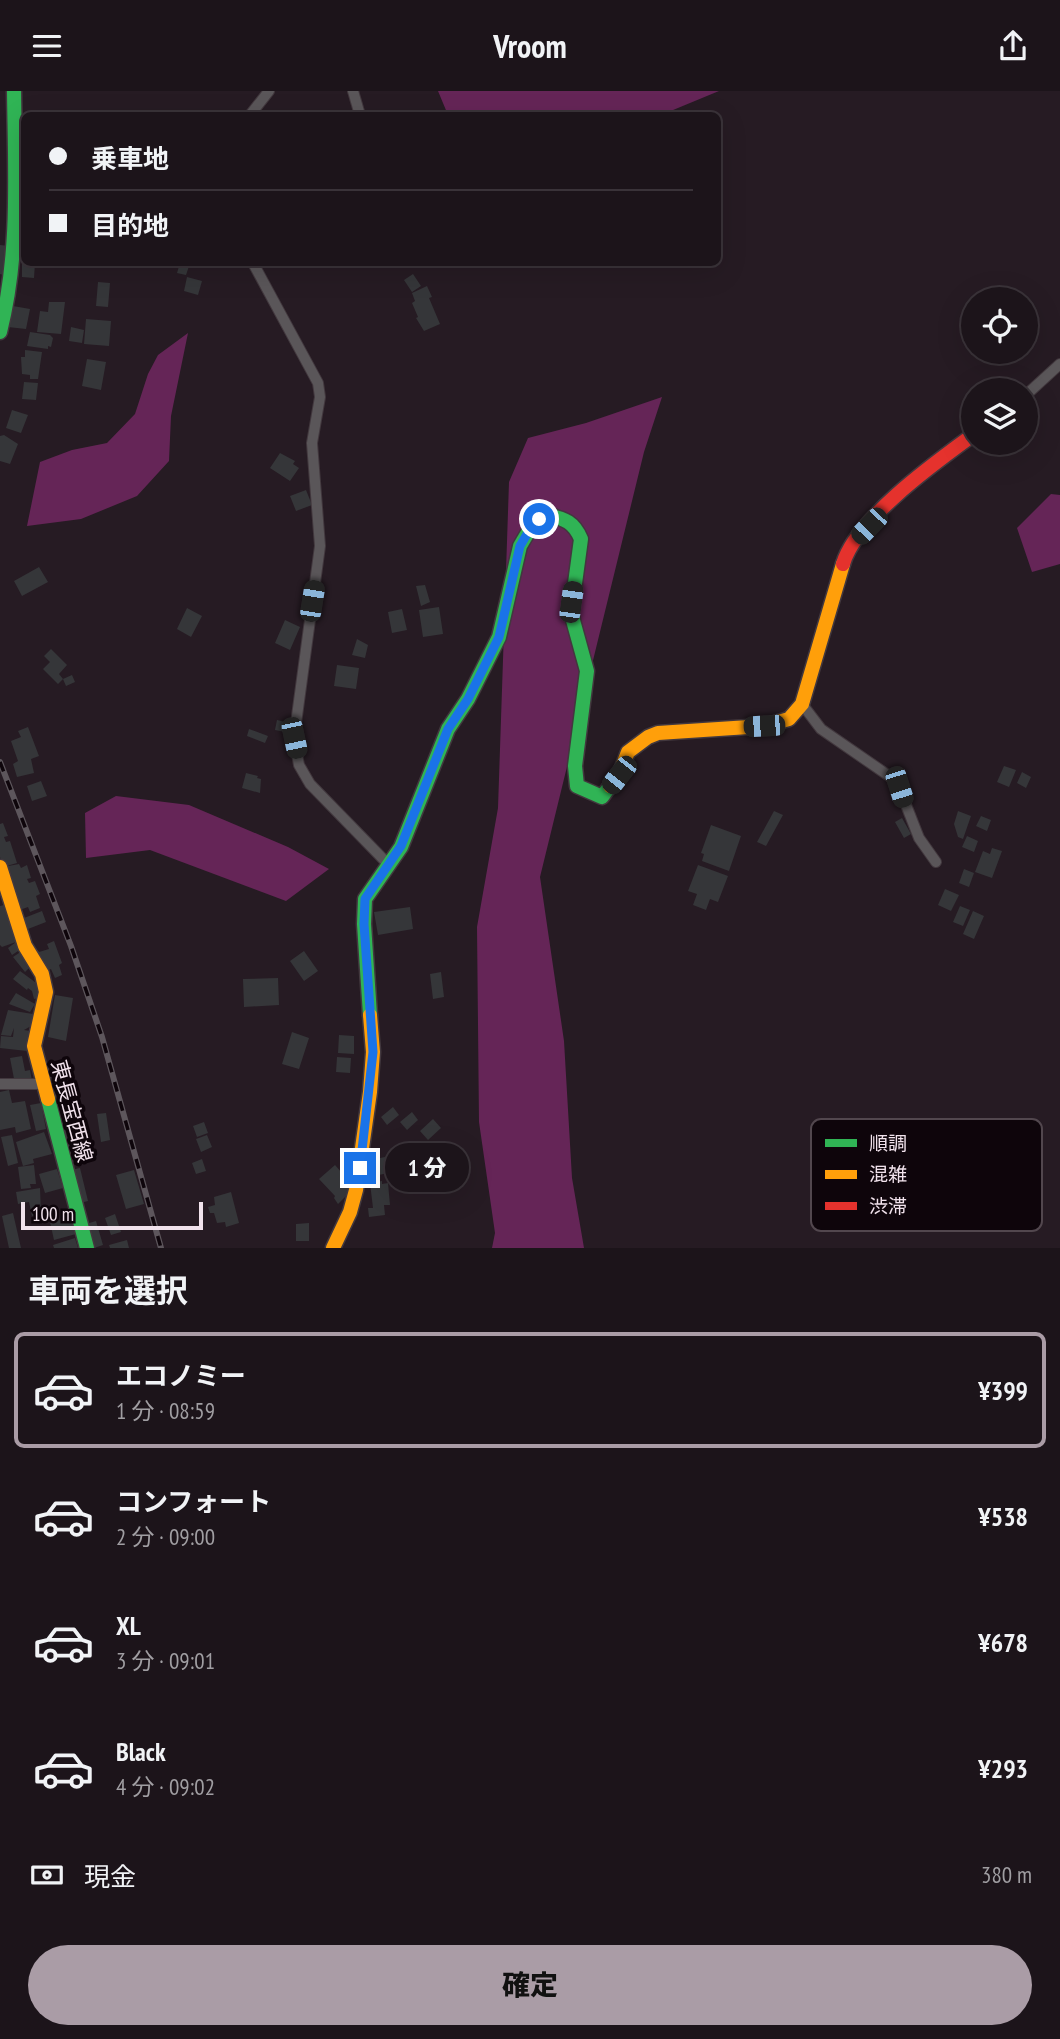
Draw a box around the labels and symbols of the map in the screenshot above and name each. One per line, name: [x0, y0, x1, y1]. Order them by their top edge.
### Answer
route start: [523, 503, 555, 535]
car: [847, 504, 892, 548]
car: [299, 579, 326, 623]
car: [558, 580, 585, 624]
car: [743, 714, 786, 738]
car: [280, 715, 309, 761]
car: [598, 752, 641, 798]
car: [883, 764, 916, 810]
street label: 東長宝西線: [45, 1057, 99, 1165]
legend: [811, 1119, 1042, 1231]
text: 順調: [869, 1131, 907, 1155]
callout: 1 分: [384, 1143, 468, 1193]
route end: [344, 1152, 376, 1184]
text: 混雑: [869, 1162, 907, 1186]
text: 渋滞: [869, 1194, 907, 1218]
scale bar: [21, 1199, 203, 1231]

